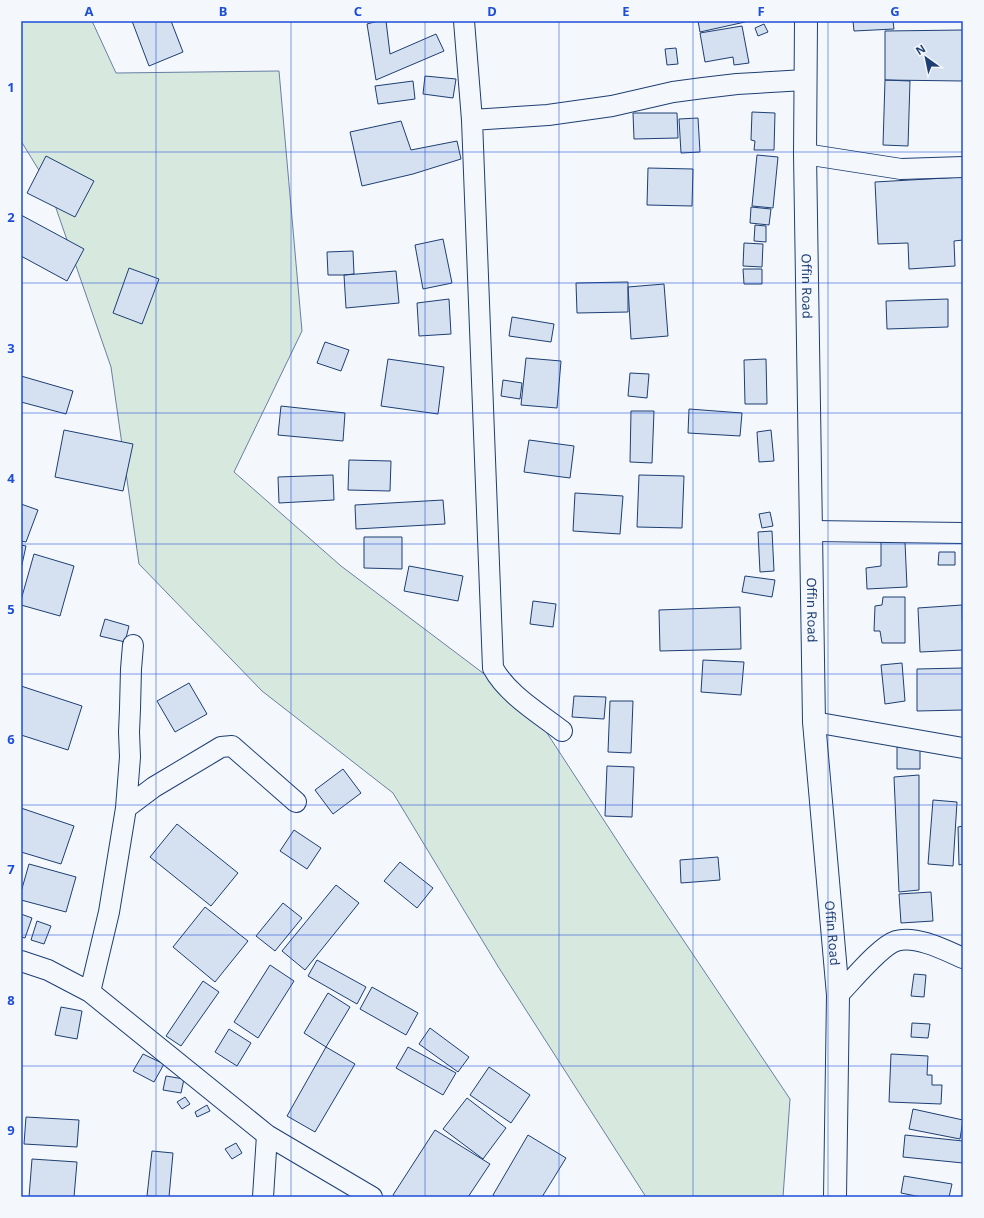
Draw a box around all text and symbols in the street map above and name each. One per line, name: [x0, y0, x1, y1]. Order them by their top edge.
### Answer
text: A: [85, 2, 94, 20]
text: B: [219, 2, 227, 20]
text: C: [354, 2, 362, 20]
text: D: [487, 2, 497, 20]
text: E: [622, 2, 630, 20]
text: F: [757, 2, 765, 20]
text: G: [890, 2, 900, 20]
north arrow: [906, 38, 946, 78]
text: N: [912, 40, 928, 58]
text: 1: [7, 78, 15, 96]
text: 2: [7, 208, 15, 226]
street label: Offin Road: [798, 253, 817, 319]
text: 3: [7, 339, 15, 357]
text: 4: [7, 469, 15, 487]
street label: Offin Road: [803, 577, 822, 643]
text: 5: [7, 600, 15, 618]
text: 6: [7, 730, 15, 748]
text: 7: [7, 860, 15, 878]
street label: Offin Road: [821, 900, 844, 966]
text: 8: [7, 991, 15, 1009]
text: 9: [7, 1121, 15, 1139]

